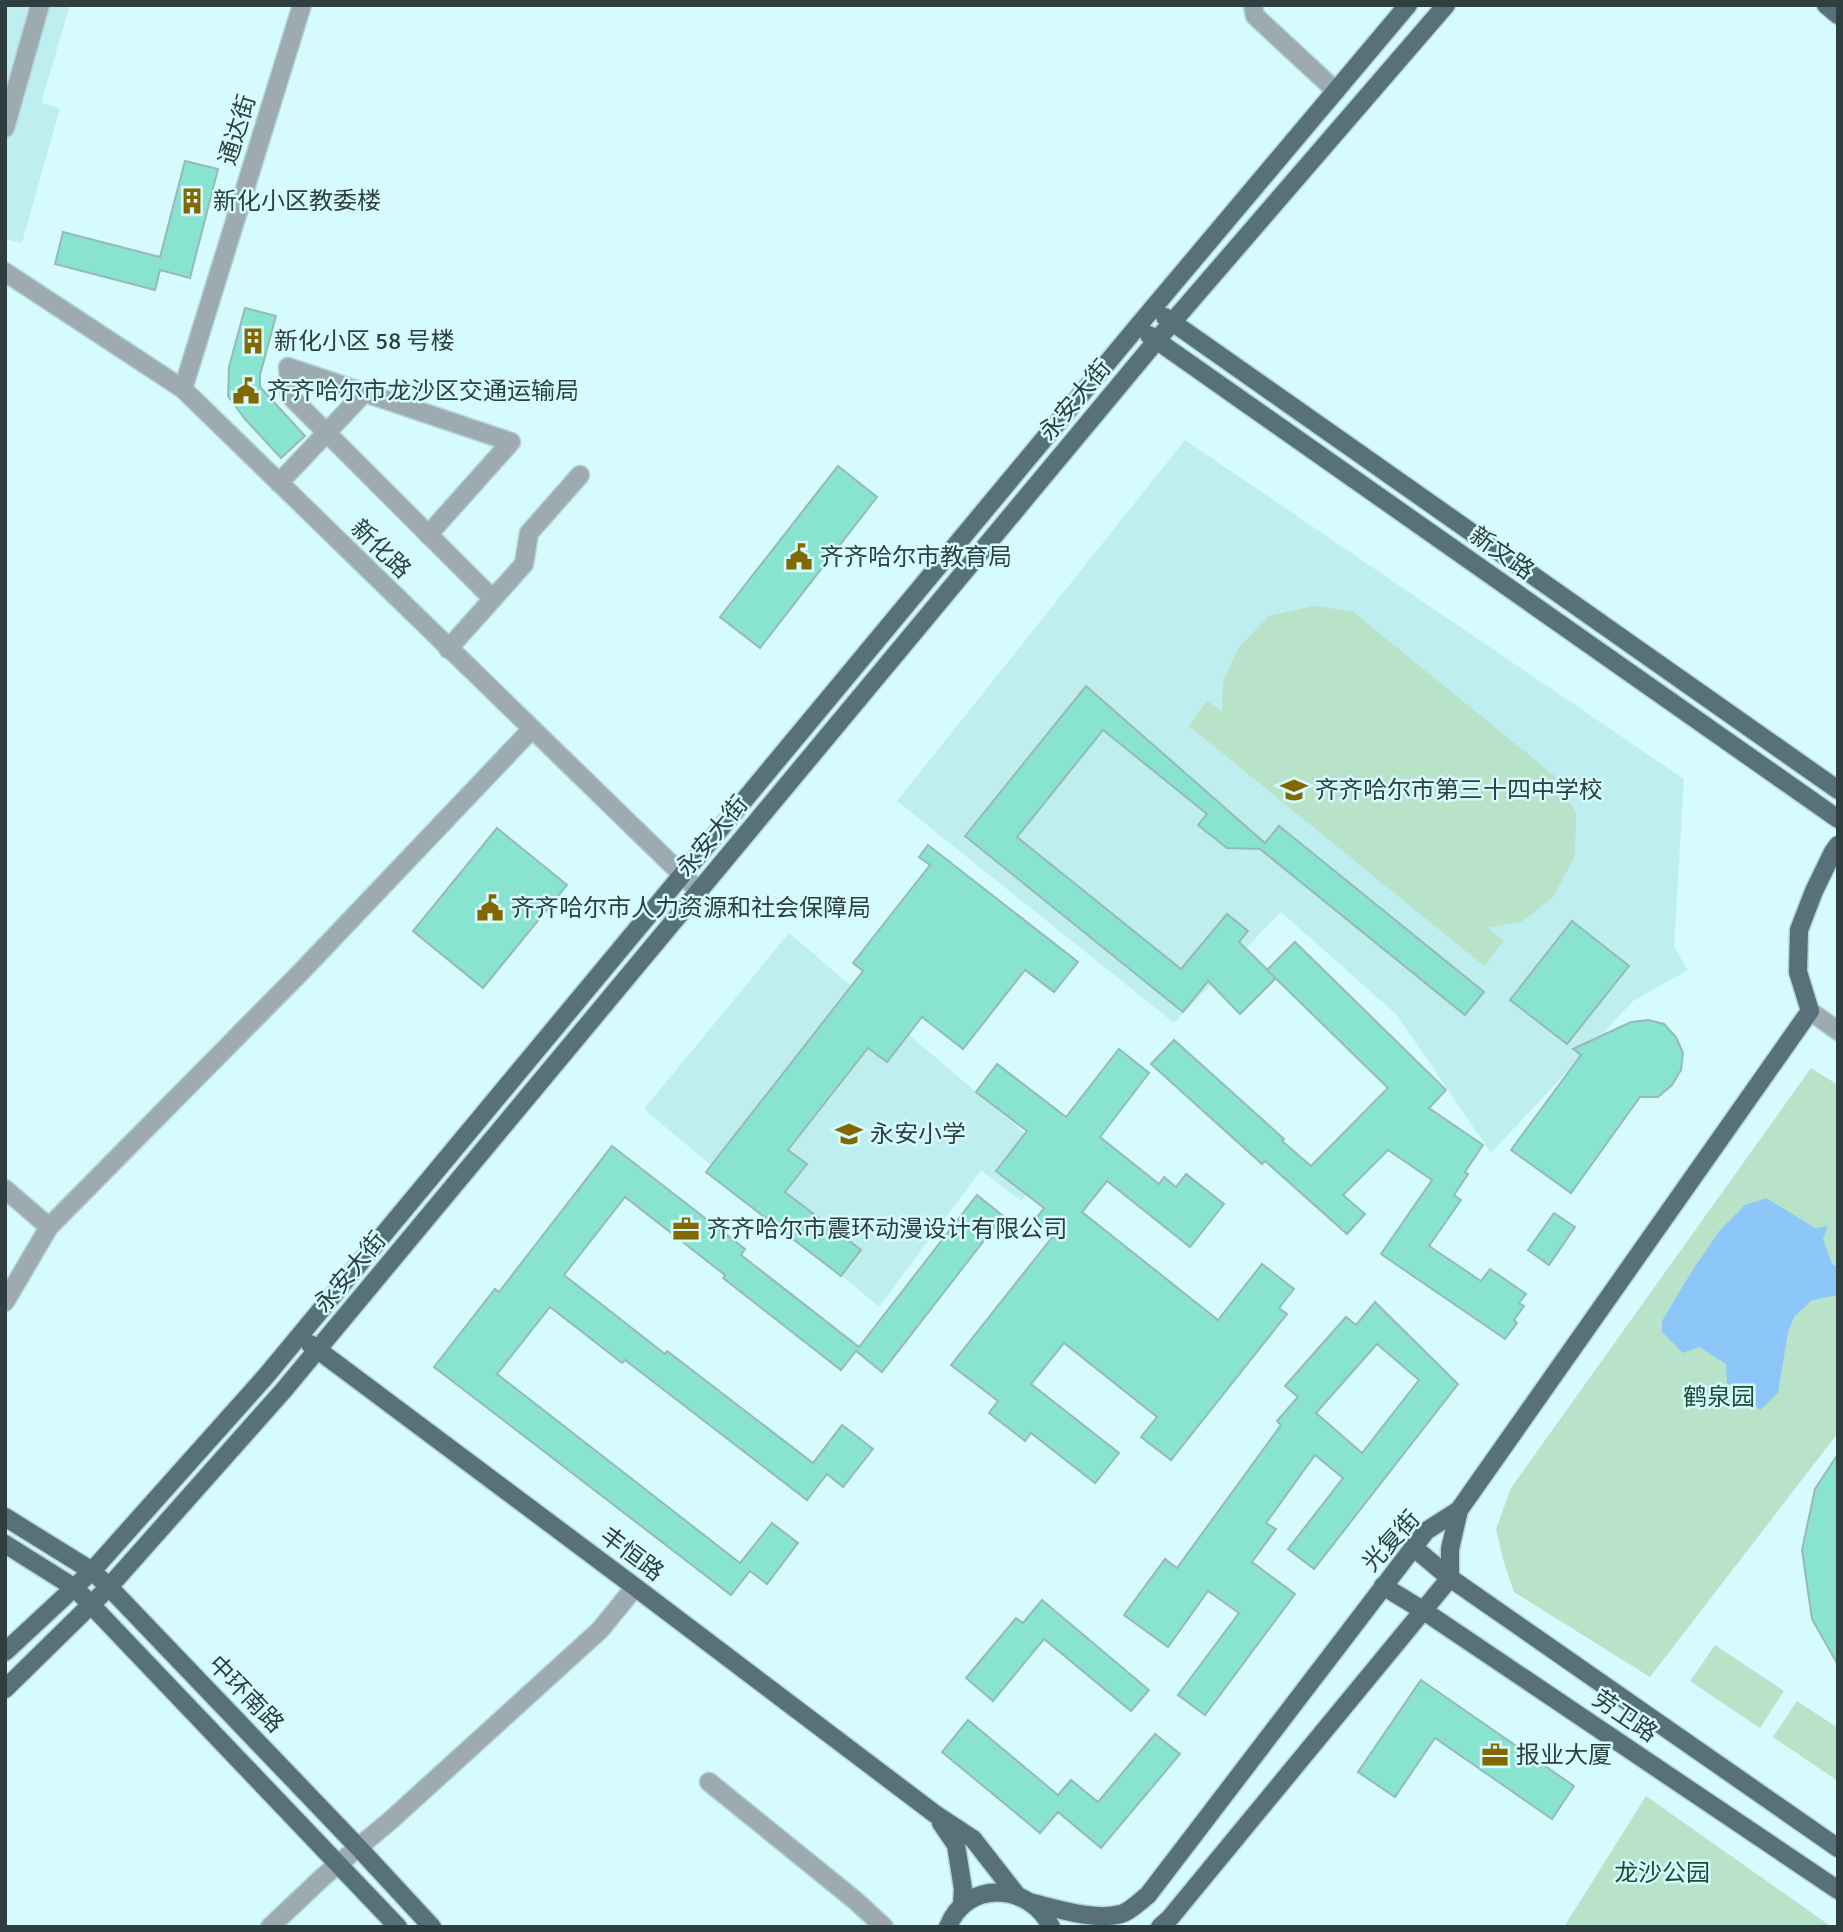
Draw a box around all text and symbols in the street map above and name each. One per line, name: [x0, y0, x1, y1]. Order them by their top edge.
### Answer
street label: 通达街: [212, 91, 262, 169]
building icon: 新化小区教委楼: [177, 186, 207, 216]
place label: 新化小区教委楼: [213, 186, 381, 216]
building icon: 新化小区 58 号楼: [238, 326, 268, 356]
place label: 新化小区 58 号楼: [274, 326, 454, 356]
street label: 永安大街: [1033, 354, 1117, 446]
public building icon: 齐齐哈尔市龙沙区交通运输局: [231, 376, 261, 406]
place label: 齐齐哈尔市龙沙区交通运输局: [267, 376, 579, 406]
street label: 新化路: [345, 513, 417, 585]
street label: 新文路: [1464, 520, 1540, 586]
public building icon: 齐齐哈尔市教育局: [784, 542, 814, 572]
place label: 齐齐哈尔市教育局: [820, 542, 1012, 572]
school or university icon: 齐齐哈尔市第三十四中学校: [1279, 775, 1309, 805]
place label: 齐齐哈尔市第三十四中学校: [1315, 775, 1603, 805]
street label: 永安大街: [670, 790, 754, 882]
public building icon: 齐齐哈尔市人力资源和社会保障局: [475, 893, 505, 923]
place label: 齐齐哈尔市人力资源和社会保障局: [511, 893, 871, 923]
school or university icon: 永安小学: [834, 1119, 864, 1149]
place label: 永安小学: [870, 1119, 966, 1149]
office icon: 齐齐哈尔市震环动漫设计有限公司: [671, 1214, 701, 1244]
place label: 齐齐哈尔市震环动漫设计有限公司: [707, 1214, 1067, 1244]
street label: 永安大街: [308, 1226, 392, 1318]
park label: 鹤泉园: [1683, 1382, 1755, 1412]
street label: 光复街: [1356, 1504, 1426, 1578]
street label: 丰恒路: [594, 1520, 670, 1588]
street label: 中环南路: [202, 1649, 290, 1739]
street label: 劳卫路: [1587, 1683, 1663, 1749]
office icon: 报业大厦: [1480, 1740, 1510, 1770]
place label: 报业大厦: [1516, 1740, 1612, 1770]
park label: 龙沙公园: [1614, 1858, 1710, 1888]

